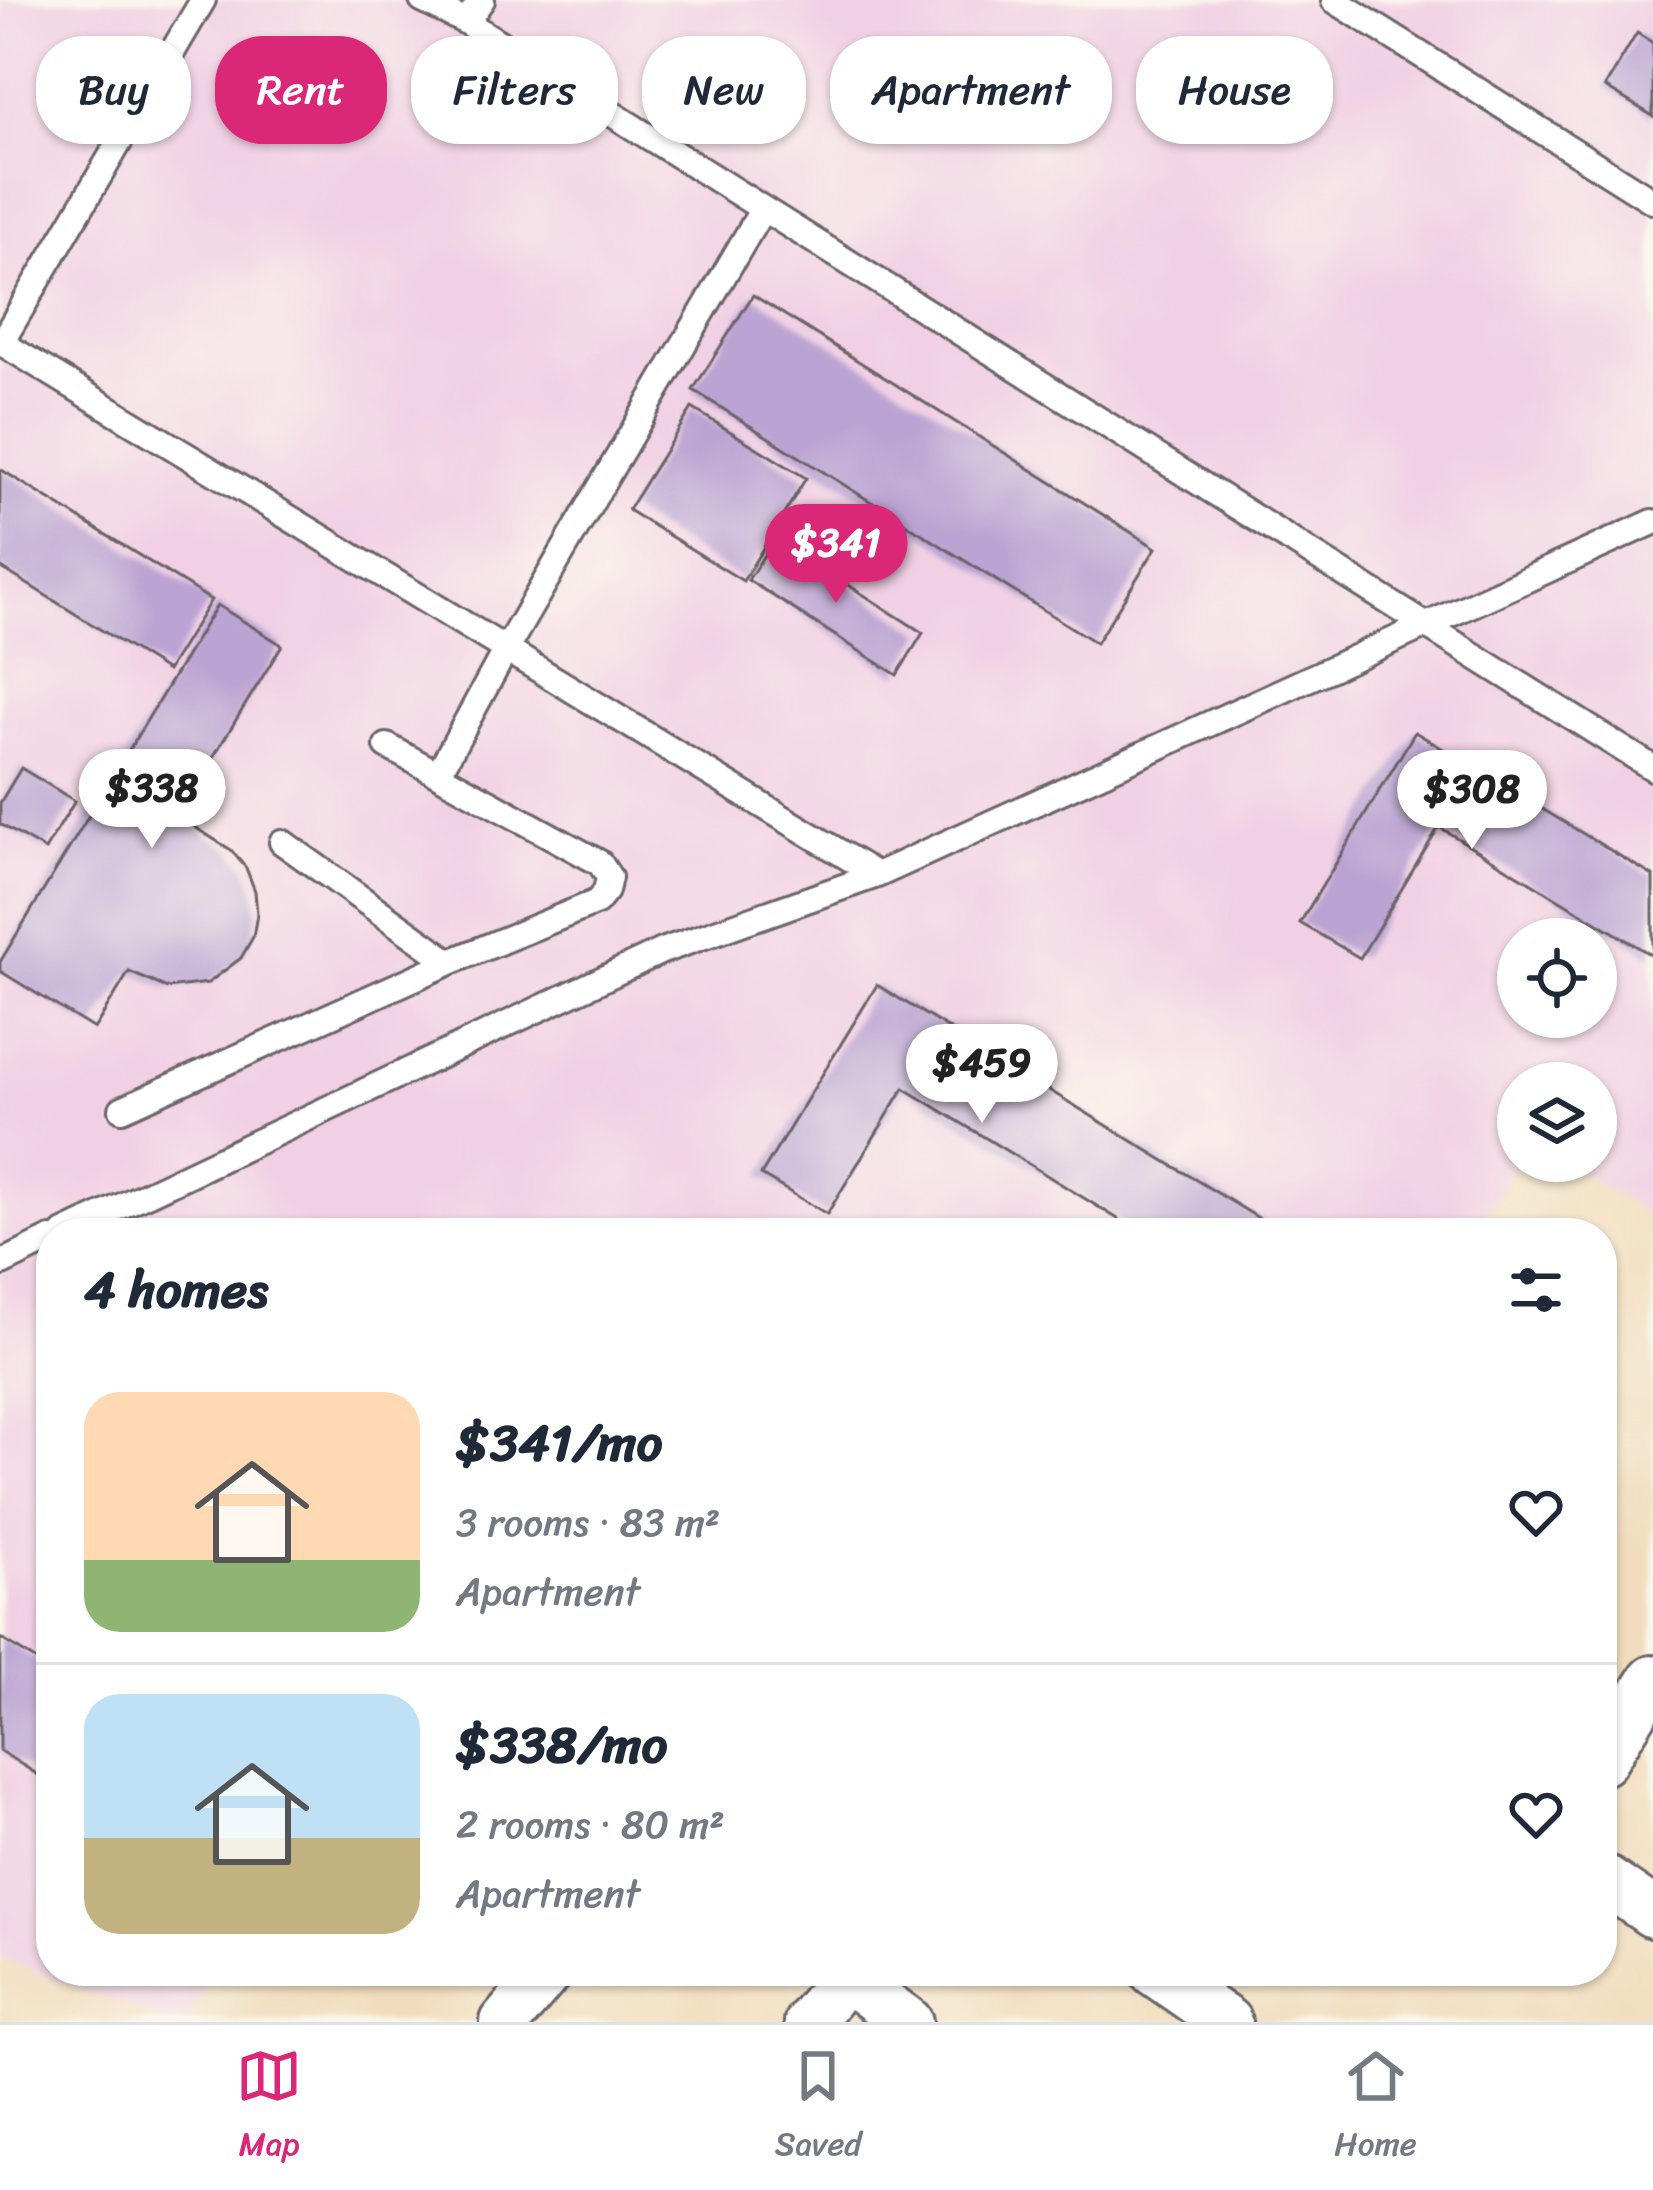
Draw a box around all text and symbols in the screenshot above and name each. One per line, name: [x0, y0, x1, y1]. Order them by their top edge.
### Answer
chip: Buy: [36, 36, 191, 144]
chip: Rent: [215, 36, 387, 144]
chip: Filters: [411, 36, 618, 144]
chip: New: [642, 36, 806, 144]
chip: Apartment: [830, 36, 1112, 144]
chip: House: [1136, 36, 1333, 144]
pin: $341: [765, 504, 907, 606]
text: $341: [792, 508, 880, 577]
pin: $338: [81, 749, 223, 851]
pin: $308: [1401, 750, 1543, 852]
text: $338: [106, 753, 198, 822]
text: $308: [1424, 754, 1520, 823]
map controls: [1497, 918, 1617, 1182]
button: locate: [1497, 918, 1617, 1038]
pin: $459: [911, 1024, 1053, 1126]
text: $459: [933, 1028, 1031, 1097]
button: layers: [1497, 1062, 1617, 1182]
text: 4 homes: [84, 1245, 268, 1335]
icon: filters: [1503, 1257, 1569, 1323]
text: $341/mo: [456, 1398, 662, 1488]
icon: home: [180, 1440, 324, 1584]
icon: heart: [1503, 1479, 1569, 1545]
text: 3 rooms · 83 m²: [456, 1488, 720, 1557]
text: Apartment: [456, 1557, 640, 1626]
text: $338/mo: [456, 1700, 667, 1790]
icon: home: [180, 1742, 324, 1886]
icon: heart: [1503, 1781, 1569, 1847]
text: 2 rooms · 80 m²: [456, 1790, 725, 1859]
text: Apartment: [456, 1859, 640, 1928]
tab: Map: [236, 2043, 302, 2173]
tab: Saved: [775, 2043, 862, 2173]
tab: Home: [1334, 2043, 1417, 2173]

